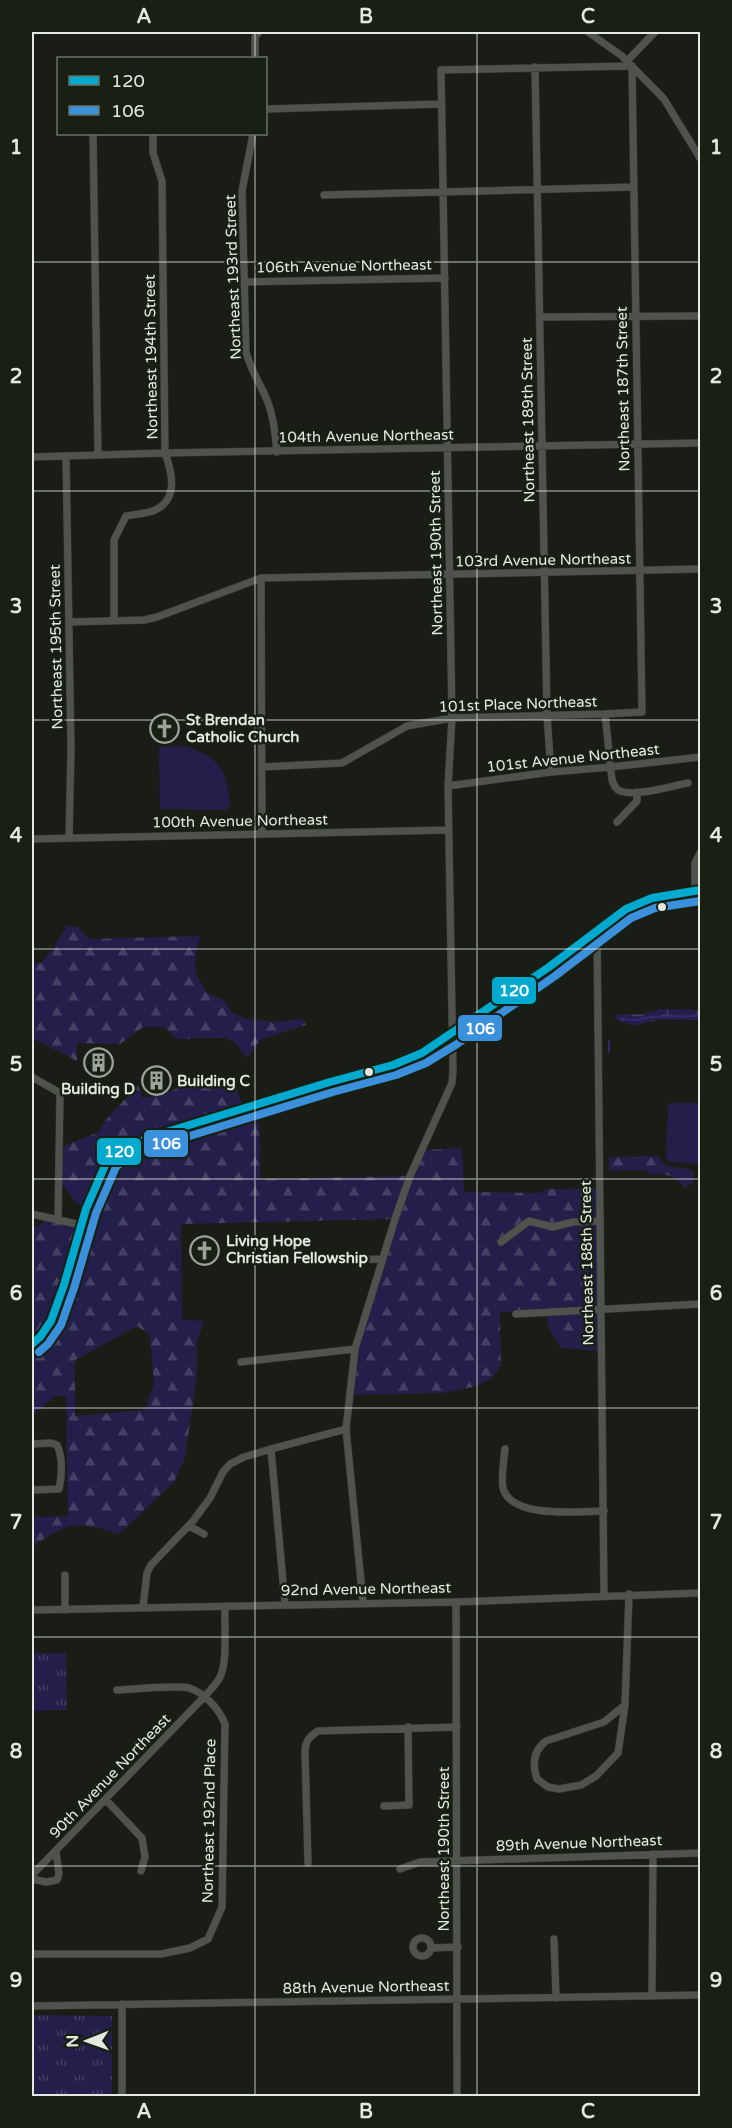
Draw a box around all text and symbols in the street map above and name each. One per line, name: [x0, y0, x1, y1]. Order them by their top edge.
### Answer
text: A: [137, 5, 152, 29]
text: B: [359, 5, 373, 29]
text: C: [581, 5, 595, 29]
legend: [57, 57, 267, 135]
text: 120: [111, 70, 145, 92]
text: 106: [111, 100, 145, 122]
text: 1: [10, 136, 22, 160]
text: 1: [710, 136, 722, 160]
street label: Northeast 193rd Street: [221, 194, 245, 360]
street label: 106th Avenue Northeast: [256, 255, 432, 277]
street label: Northeast 194th Street: [141, 274, 161, 440]
street label: Northeast 187th Street: [613, 306, 633, 472]
street label: Northeast 189th Street: [518, 337, 538, 503]
text: 2: [10, 365, 22, 389]
text: 2: [710, 365, 722, 389]
street label: 104th Avenue Northeast: [278, 425, 454, 447]
street label: Northeast 190th Street: [426, 470, 446, 636]
street label: 103rd Avenue Northeast: [455, 549, 631, 571]
street label: Northeast 195th Street: [46, 564, 66, 730]
text: 3: [10, 595, 22, 619]
text: 3: [710, 595, 722, 619]
street label: 101st Place Northeast: [438, 692, 598, 716]
place label: St Brendan Catholic Church: [186, 711, 299, 746]
church icon: St Brendan Catholic Church: [149, 713, 181, 745]
street label: 101st Avenue Northeast: [486, 740, 661, 776]
street label: 100th Avenue Northeast: [152, 810, 328, 832]
text: 4: [10, 824, 23, 848]
text: 4: [710, 824, 723, 848]
unlabelled marker: [656, 901, 668, 913]
line badge: 120: [491, 976, 537, 1005]
text: 120: [499, 981, 529, 1001]
line badge: 106: [457, 1014, 503, 1042]
text: 106: [465, 1019, 495, 1039]
building icon: Building D: [82, 1046, 114, 1078]
text: 5: [10, 1053, 22, 1077]
text: 5: [710, 1053, 722, 1077]
building icon: Building C: [140, 1065, 172, 1097]
unlabelled marker: [363, 1066, 375, 1078]
place label: Building C: [177, 1072, 251, 1091]
place label: Building D: [61, 1080, 135, 1099]
line badge: 106: [143, 1129, 189, 1158]
text: 106: [151, 1134, 181, 1154]
line badge: 120: [96, 1137, 142, 1166]
text: 120: [104, 1142, 134, 1162]
street label: Northeast 188th Street: [577, 1180, 597, 1346]
place label: Living Hope Christian Fellowship: [226, 1232, 369, 1268]
church icon: Living Hope Christian Fellowship: [189, 1234, 221, 1266]
text: 6: [10, 1282, 22, 1306]
text: 6: [710, 1282, 722, 1306]
text: 7: [10, 1511, 22, 1535]
text: 7: [710, 1511, 722, 1535]
street label: 92nd Avenue Northeast: [281, 1579, 452, 1599]
street label: 90th Avenue Northeast: [46, 1710, 175, 1842]
street label: Northeast 192nd Place: [199, 1739, 219, 1903]
text: 8: [10, 1740, 22, 1764]
text: 8: [710, 1740, 722, 1764]
street label: Northeast 190th Street: [435, 1766, 453, 1932]
street label: 89th Avenue Northeast: [495, 1831, 663, 1855]
text: 9: [10, 1969, 22, 1993]
text: 9: [710, 1969, 722, 1993]
street label: 88th Avenue Northeast: [283, 1977, 450, 1997]
north arrow: [57, 2011, 117, 2071]
text: N: [63, 2035, 83, 2048]
text: A: [137, 2100, 152, 2124]
text: B: [359, 2100, 373, 2124]
text: C: [581, 2100, 595, 2124]

